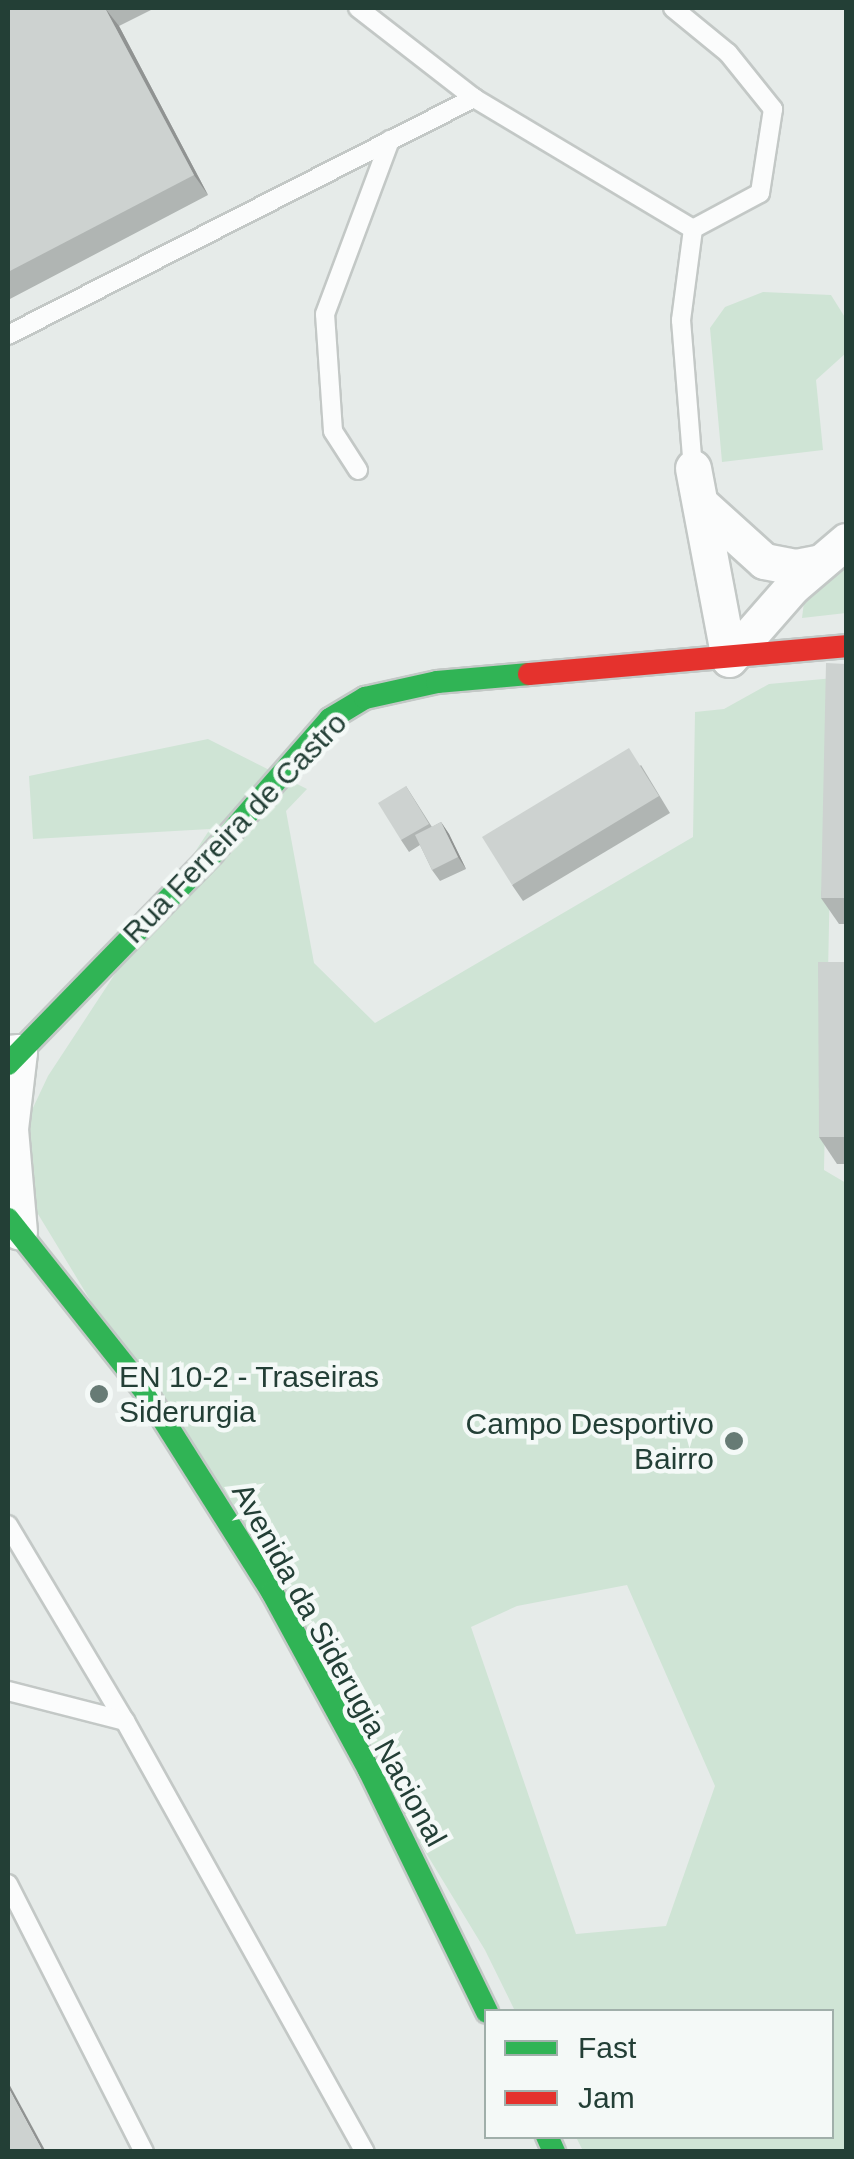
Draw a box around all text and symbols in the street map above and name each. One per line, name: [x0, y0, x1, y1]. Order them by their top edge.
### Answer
street label: Rua Ferreira de Castro: [115, 705, 355, 951]
place label: EN 10-2 - Traseiras Siderurgia: [119, 1359, 380, 1430]
marker: EN 10-2 - Traseiras Siderurgia: [88, 1383, 110, 1405]
place label: Campo Desportivo Bairro: [466, 1406, 714, 1476]
marker: Campo Desportivo Bairro: [723, 1430, 745, 1452]
street label: Avenida da Siderugia Nacional: [224, 1477, 454, 1853]
legend: [484, 2009, 834, 2139]
text: Fast: [578, 2031, 636, 2064]
text: Jam: [578, 2081, 635, 2114]

